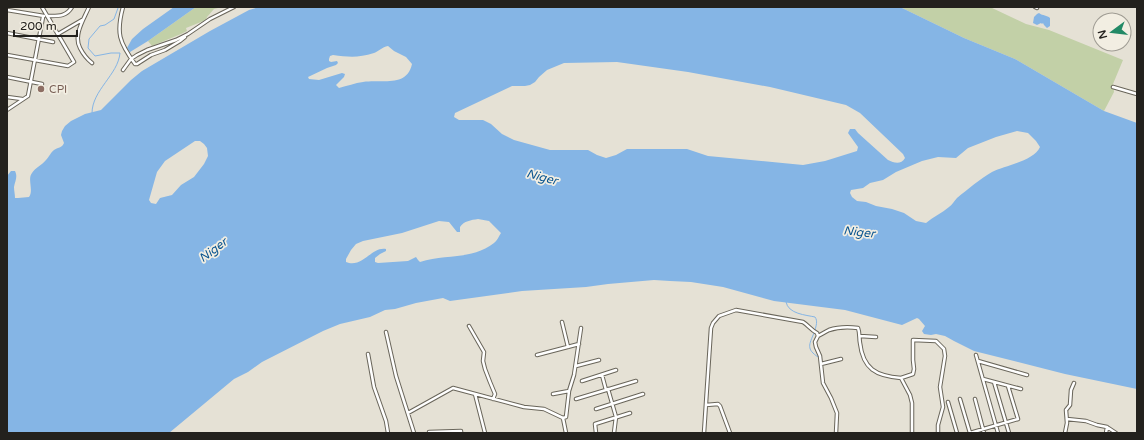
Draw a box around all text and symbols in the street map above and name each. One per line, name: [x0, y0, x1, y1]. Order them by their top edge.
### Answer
scale bar: [14, 12, 77, 38]
north arrow: [1092, 12, 1132, 52]
text: 200 m: [20, 19, 57, 33]
text: N: [1095, 29, 1110, 40]
place label: CPI: [49, 83, 67, 96]
marker: CPI: [36, 84, 46, 94]
water label: Niger: [525, 166, 560, 188]
water label: Niger: [843, 223, 877, 241]
water label: Niger: [196, 234, 231, 265]

